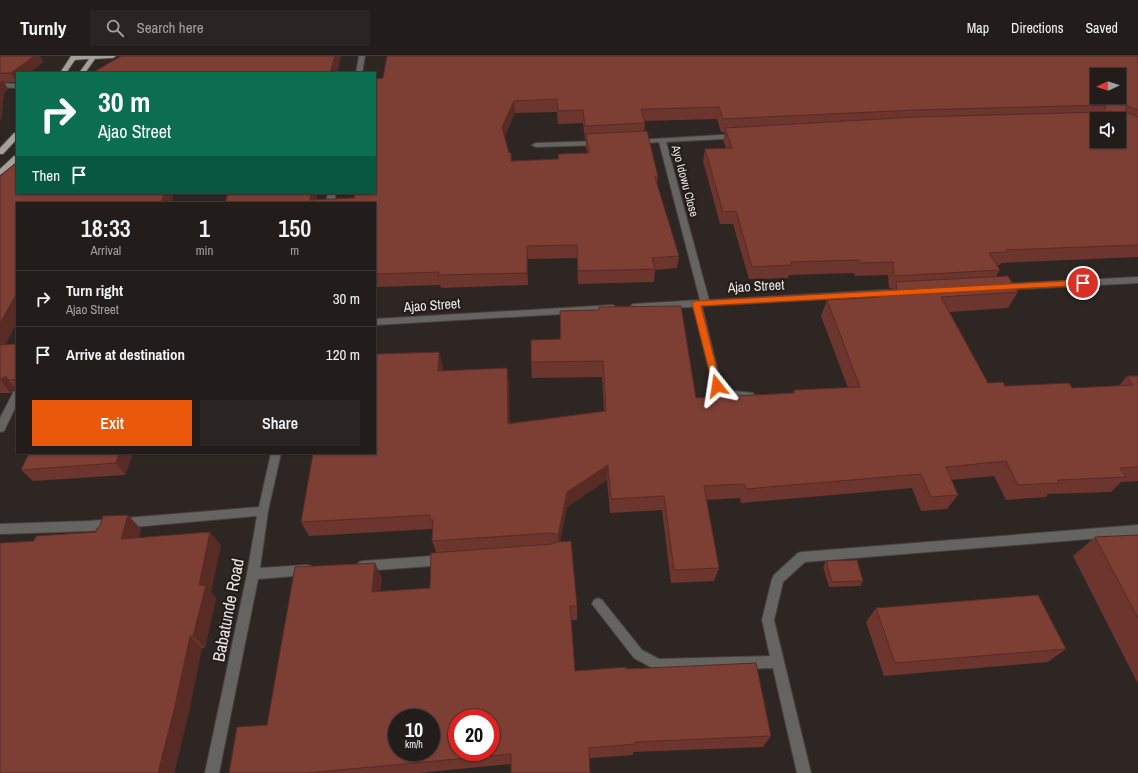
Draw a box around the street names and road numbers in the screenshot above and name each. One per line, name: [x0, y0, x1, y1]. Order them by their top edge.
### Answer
street label: Ayo Idowu Close: [667, 142, 702, 219]
street label: Ajao Street: [726, 276, 785, 297]
street label: Ajao Street: [402, 294, 461, 316]
street label: Babatunde Road: [206, 556, 249, 663]

